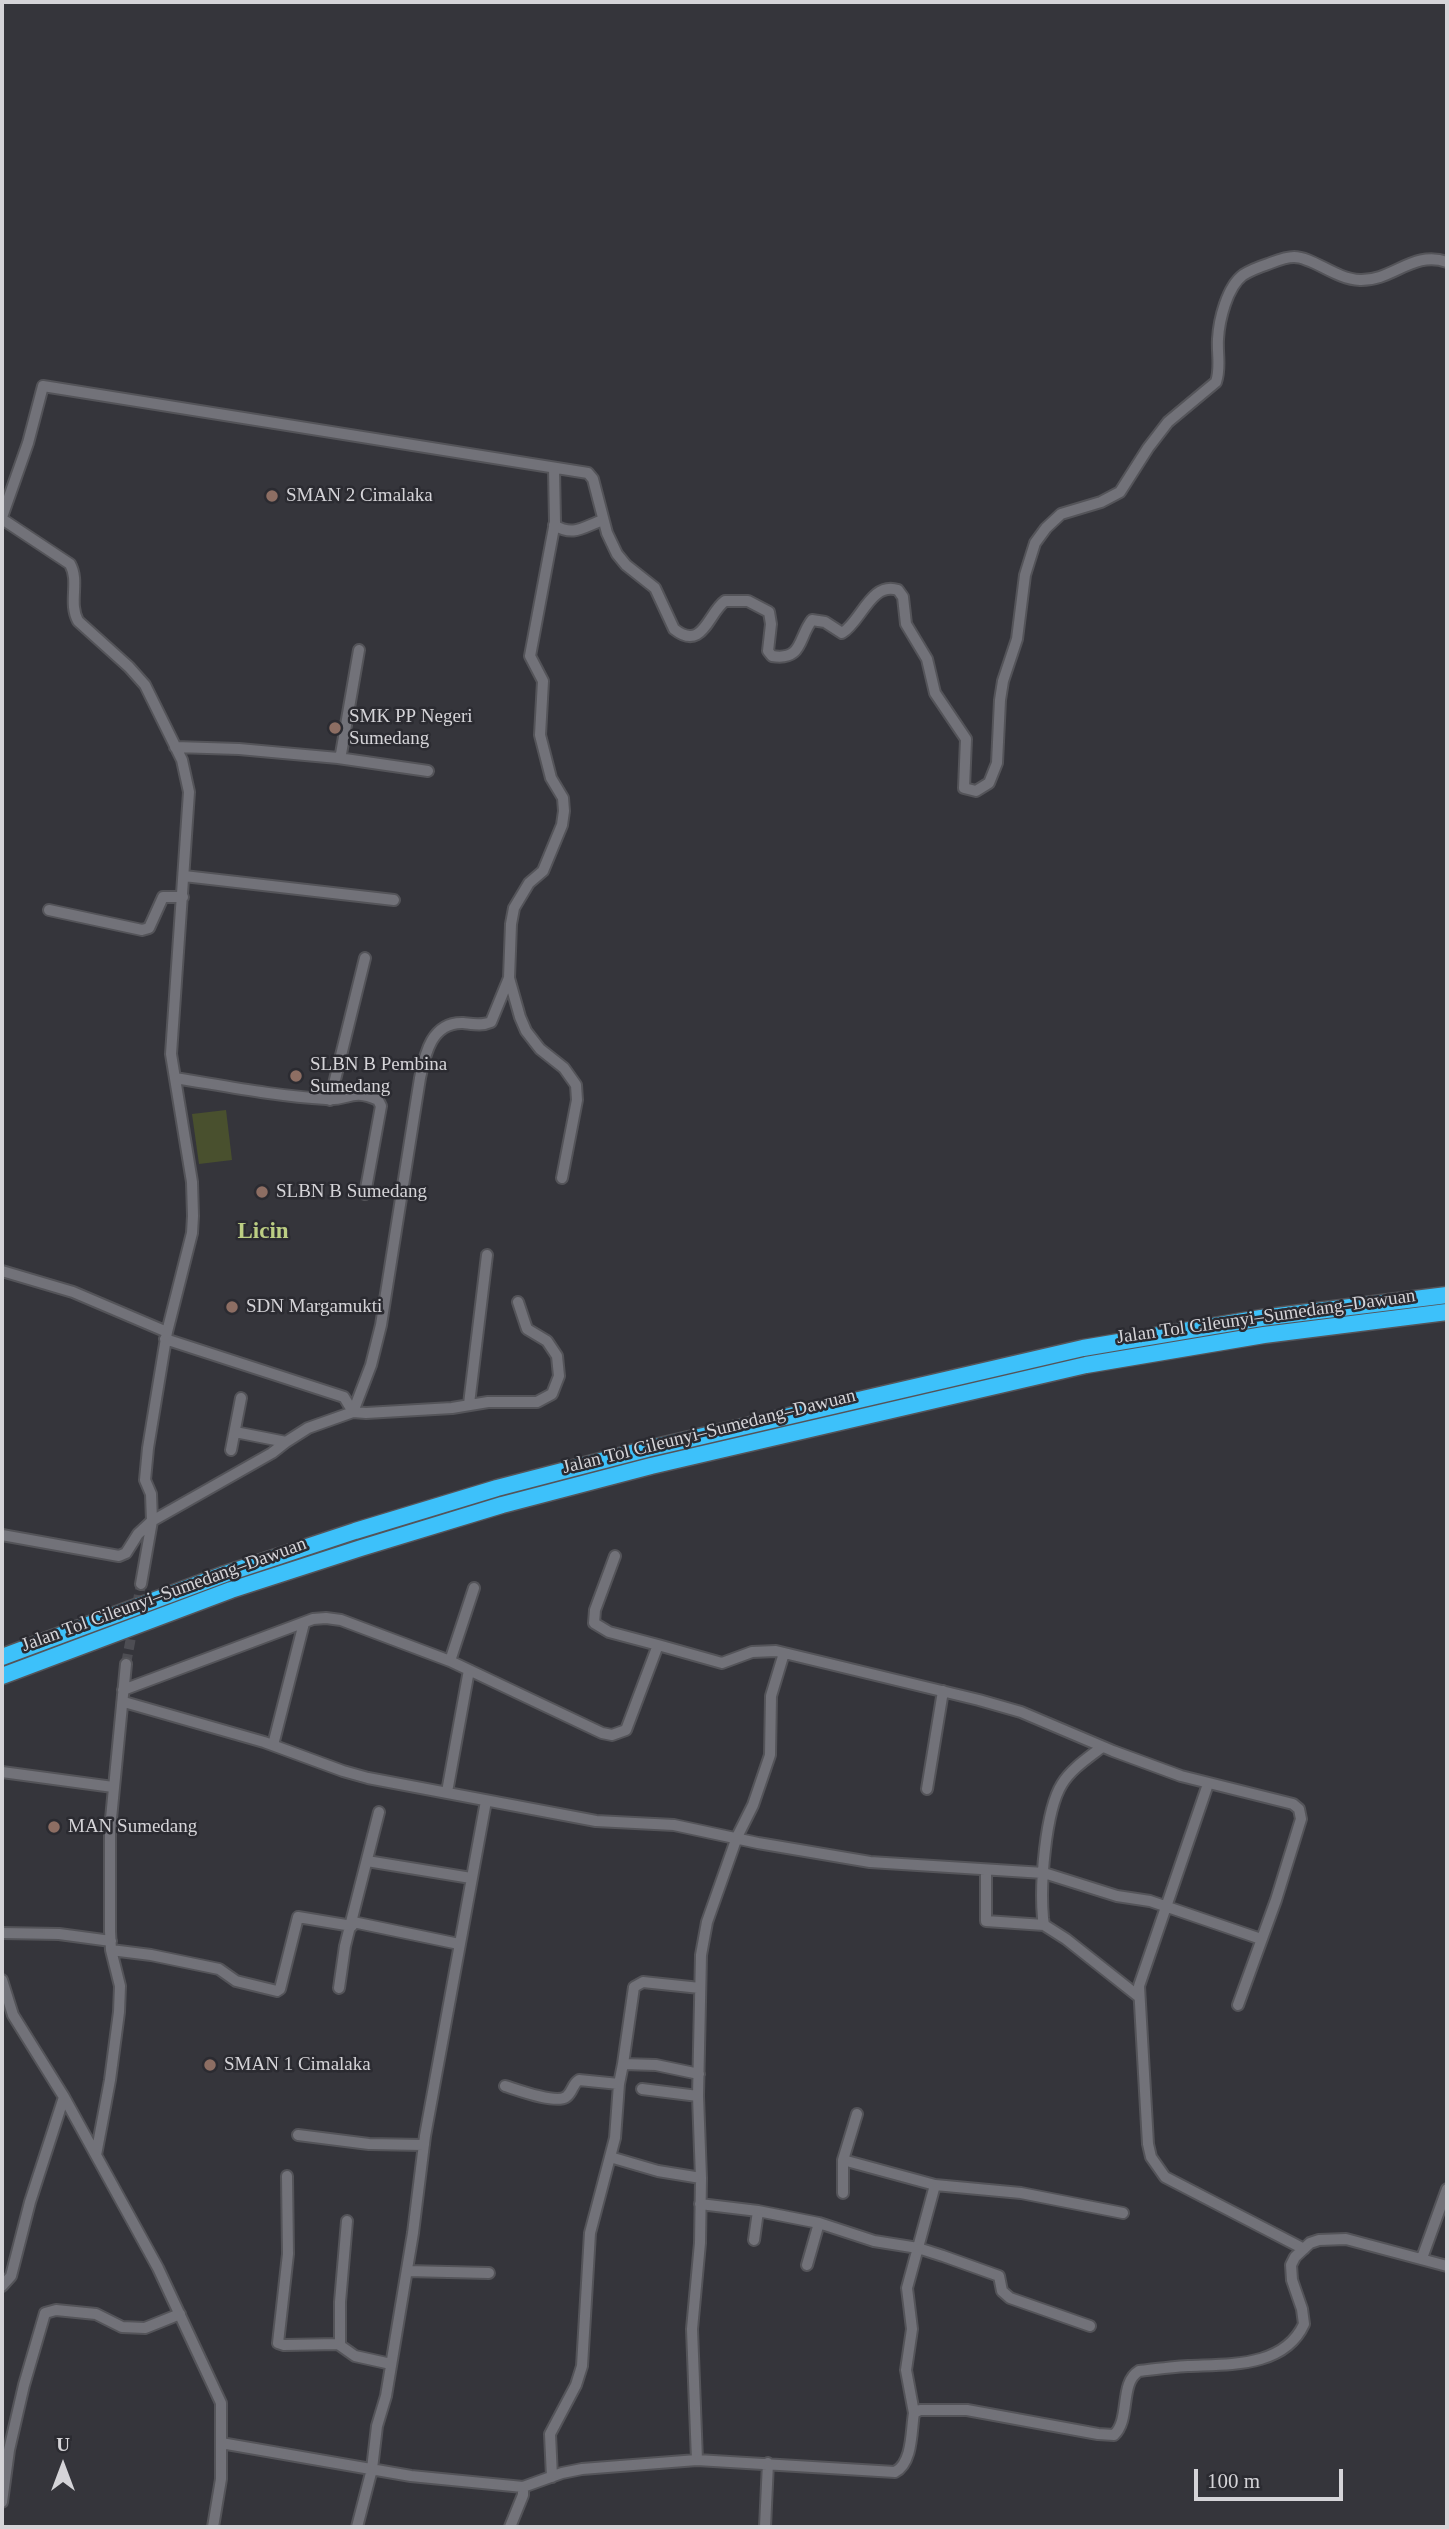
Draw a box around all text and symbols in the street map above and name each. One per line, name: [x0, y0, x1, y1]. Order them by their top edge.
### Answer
place label: SMAN 2 Cimalaka: [286, 485, 433, 507]
marker: SMAN 2 Cimalaka: [264, 488, 280, 504]
place label: SMK PP Negeri Sumedang: [349, 706, 473, 750]
marker: SMK PP Negeri Sumedang: [327, 720, 343, 736]
place label: SLBN B Pembina Sumedang: [310, 1054, 447, 1098]
marker: SLBN B Pembina Sumedang: [288, 1068, 304, 1084]
place label: SLBN B Sumedang: [276, 1181, 427, 1203]
marker: SLBN B Sumedang: [254, 1184, 270, 1200]
district label: Licin: [237, 1218, 289, 1246]
street label: Jalan Tol Cileunyi–Sumedang–Dawuan: [1115, 1285, 1417, 1349]
place label: SDN Margamukti: [246, 1296, 382, 1318]
marker: SDN Margamukti: [224, 1299, 240, 1315]
street label: Jalan Tol Cileunyi–Sumedang–Dawuan: [560, 1384, 858, 1480]
street label: Jalan Tol Cileunyi–Sumedang–Dawuan: [18, 1533, 310, 1657]
place label: MAN Sumedang: [68, 1816, 197, 1838]
marker: MAN Sumedang: [46, 1819, 62, 1835]
place label: SMAN 1 Cimalaka: [224, 2054, 371, 2076]
marker: SMAN 1 Cimalaka: [202, 2057, 218, 2073]
north arrow: [28, 2431, 98, 2501]
text: U: [56, 2434, 70, 2455]
scale bar: [1197, 2456, 1346, 2500]
text: 100 m: [1207, 2469, 1260, 2493]

